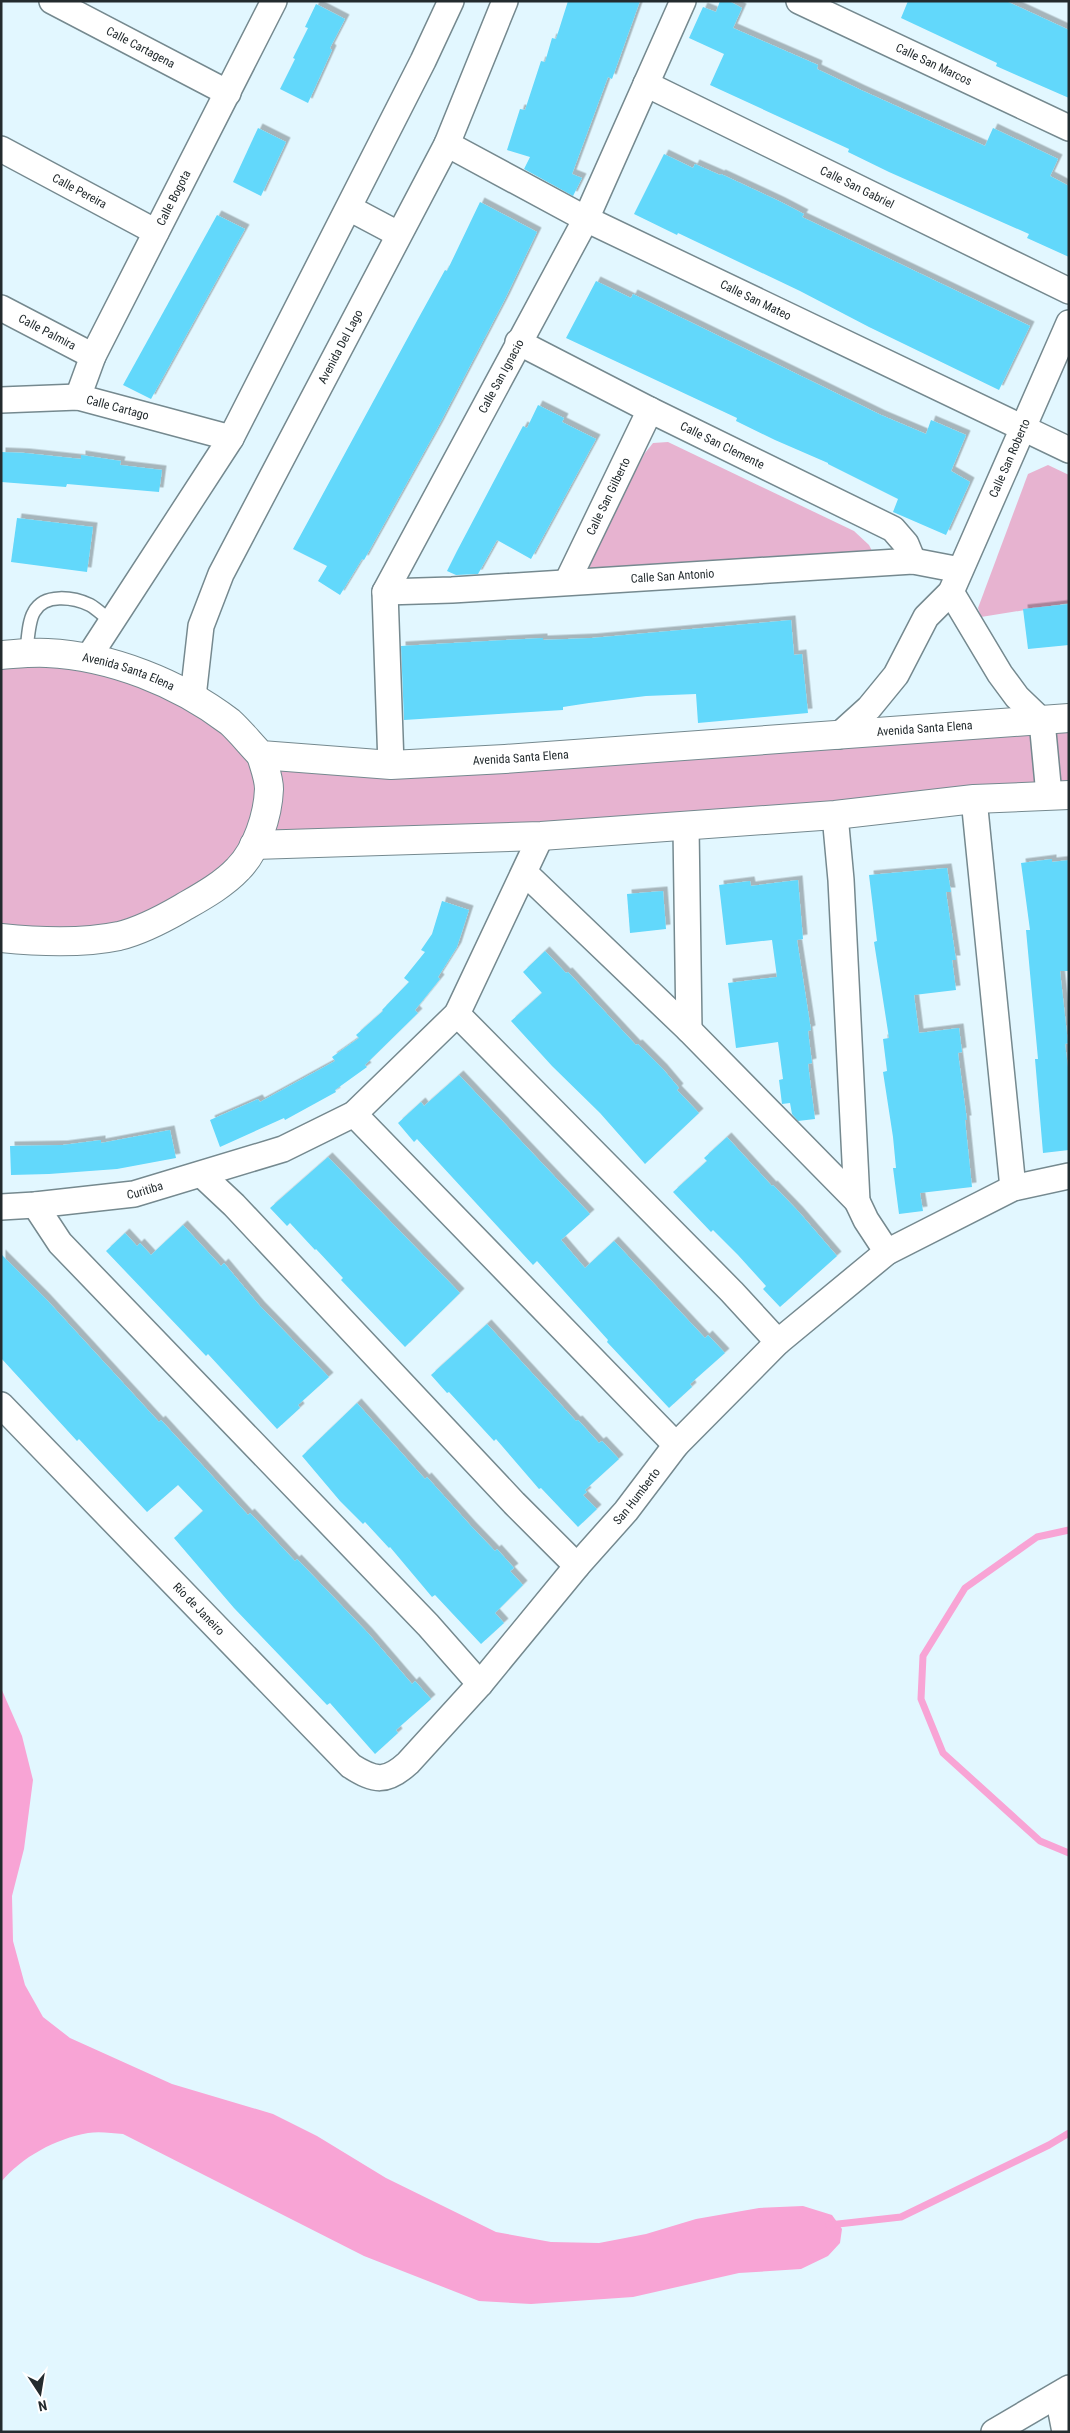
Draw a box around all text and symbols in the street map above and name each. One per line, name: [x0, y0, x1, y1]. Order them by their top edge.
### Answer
street label: Calle Cartagena: [104, 24, 178, 71]
street label: Calle San Marcos: [894, 41, 974, 88]
street label: Calle San Gabriel: [818, 163, 896, 211]
street label: Calle Bogota: [154, 168, 194, 228]
street label: Calle Pereira: [50, 171, 109, 211]
street label: Calle San Mateo: [718, 277, 793, 323]
street label: Avenida Del Lago: [315, 307, 366, 386]
street label: Calle Palmira: [16, 311, 78, 353]
street label: Calle San Ignacio: [476, 337, 527, 416]
street label: Calle Cartago: [85, 393, 150, 423]
street label: Calle San Roberto: [986, 417, 1033, 500]
street label: Calle San Clemente: [678, 419, 767, 472]
street label: Calle San Gilberto: [584, 455, 633, 538]
street label: Calle San Antonio: [630, 567, 715, 586]
street label: Avenida Santa Elena: [81, 650, 177, 694]
street label: Avenida Santa Elena: [876, 718, 973, 739]
street label: Avenida Santa Elena: [472, 747, 569, 768]
street label: Curitiba: [126, 1179, 165, 1202]
street label: San Humberto: [610, 1465, 663, 1528]
street label: Río de Janeiro: [170, 1580, 227, 1638]
north arrow: [15, 2368, 65, 2418]
text: N: [37, 2397, 49, 2414]

